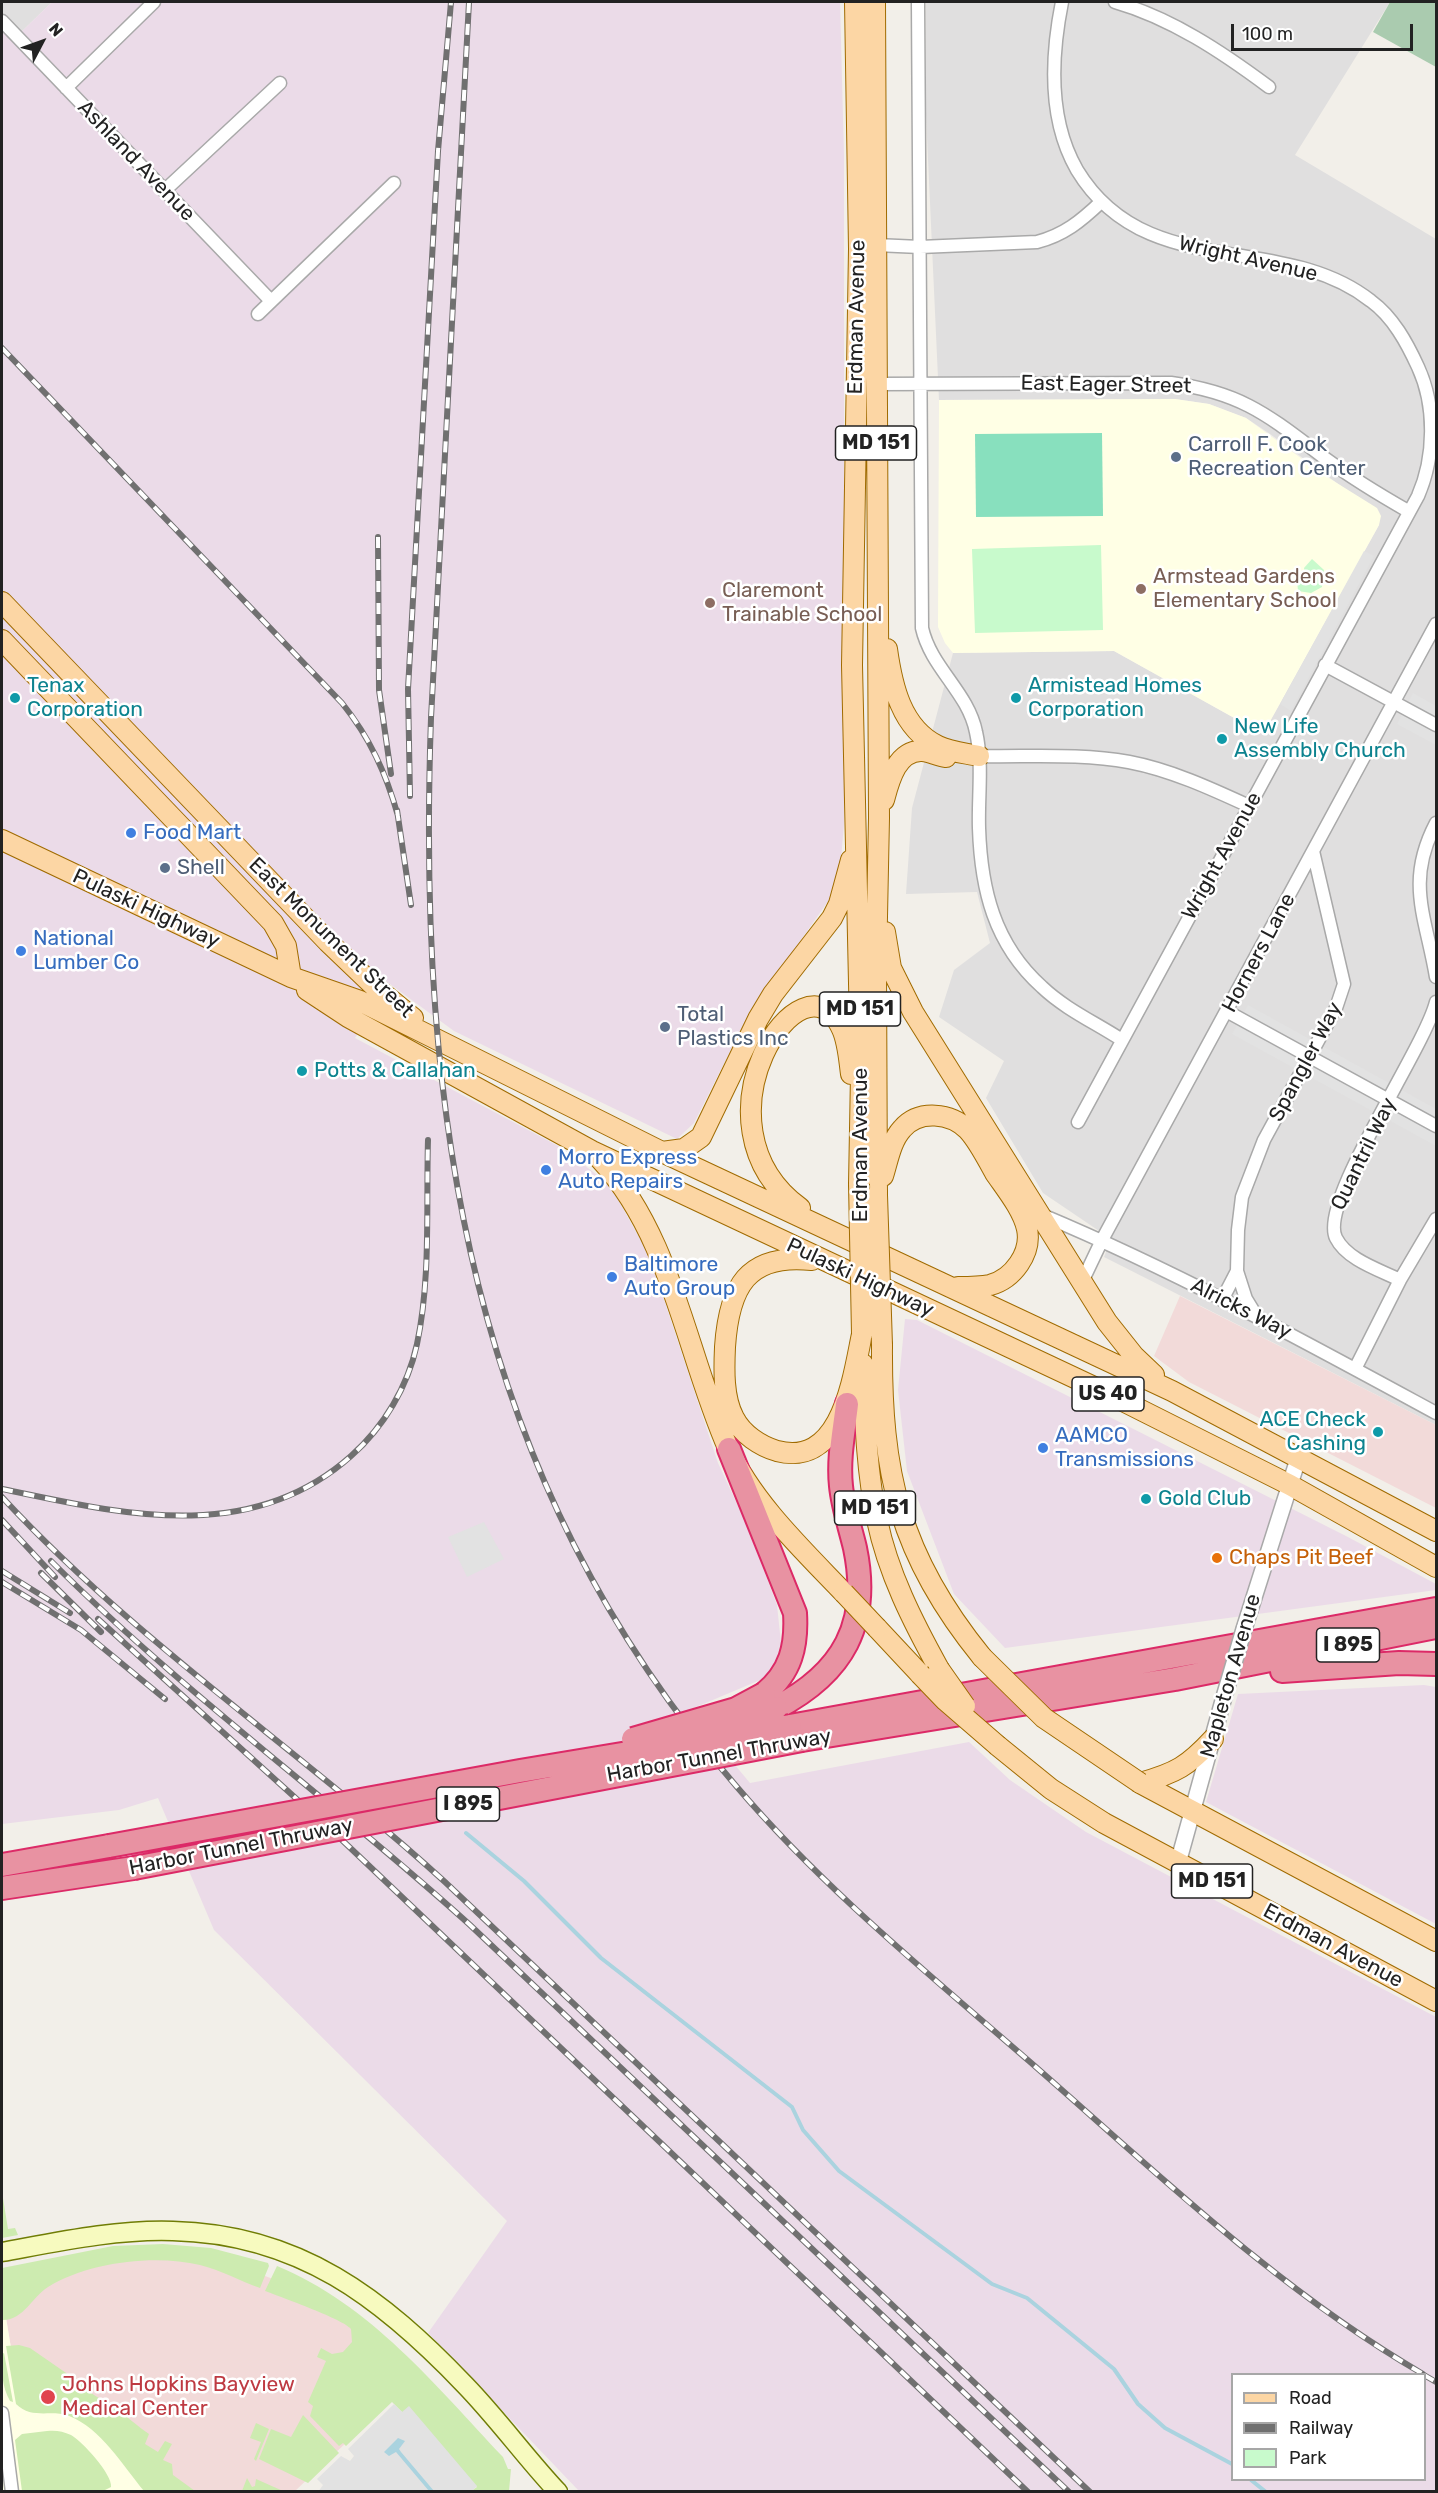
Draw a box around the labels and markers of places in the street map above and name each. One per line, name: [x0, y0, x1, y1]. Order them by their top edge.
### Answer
place label: Carroll F. Cook Recreation Center: [1188, 432, 1365, 482]
marker: Carroll F. Cook Recreation Center: [1169, 450, 1183, 464]
place label: Armstead Gardens Elementary School: [1153, 564, 1337, 614]
place label: Claremont Trainable School: [722, 578, 882, 628]
marker: Armstead Gardens Elementary School: [1134, 582, 1148, 596]
marker: Claremont Trainable School: [703, 596, 717, 610]
place label: Tenax Corporation: [27, 673, 143, 723]
place label: Armistead Homes Corporation: [1028, 673, 1202, 723]
marker: Tenax Corporation: [8, 691, 22, 705]
marker: Armistead Homes Corporation: [1009, 691, 1023, 705]
place label: New Life Assembly Church: [1234, 714, 1406, 764]
marker: New Life Assembly Church: [1215, 732, 1229, 746]
place label: Food Mart: [143, 820, 241, 846]
marker: Food Mart: [124, 826, 138, 840]
place label: Shell: [177, 855, 225, 881]
marker: Shell: [158, 861, 172, 875]
place label: National Lumber Co: [33, 926, 139, 976]
marker: National Lumber Co: [14, 944, 28, 958]
place label: Total Plastics Inc: [677, 1002, 789, 1052]
marker: Total Plastics Inc: [658, 1020, 672, 1034]
place label: Potts & Callahan: [314, 1058, 476, 1084]
marker: Potts & Callahan: [295, 1064, 309, 1078]
place label: Morro Express Auto Repairs: [558, 1145, 697, 1195]
marker: Morro Express Auto Repairs: [539, 1163, 553, 1177]
place label: Baltimore Auto Group: [624, 1252, 735, 1302]
marker: Baltimore Auto Group: [605, 1270, 619, 1284]
place label: ACE Check Cashing: [1259, 1407, 1366, 1457]
place label: AAMCO Transmissions: [1055, 1423, 1194, 1473]
marker: ACE Check Cashing: [1371, 1425, 1385, 1439]
marker: AAMCO Transmissions: [1036, 1441, 1050, 1455]
place label: Gold Club: [1158, 1486, 1251, 1512]
marker: Gold Club: [1139, 1492, 1153, 1506]
place label: Chaps Pit Beef: [1229, 1545, 1373, 1571]
marker: Chaps Pit Beef: [1210, 1551, 1224, 1565]
place label: Johns Hopkins Bayview Medical Center: [62, 2372, 295, 2422]
marker: Johns Hopkins Bayview Medical Center: [39, 2388, 57, 2406]

